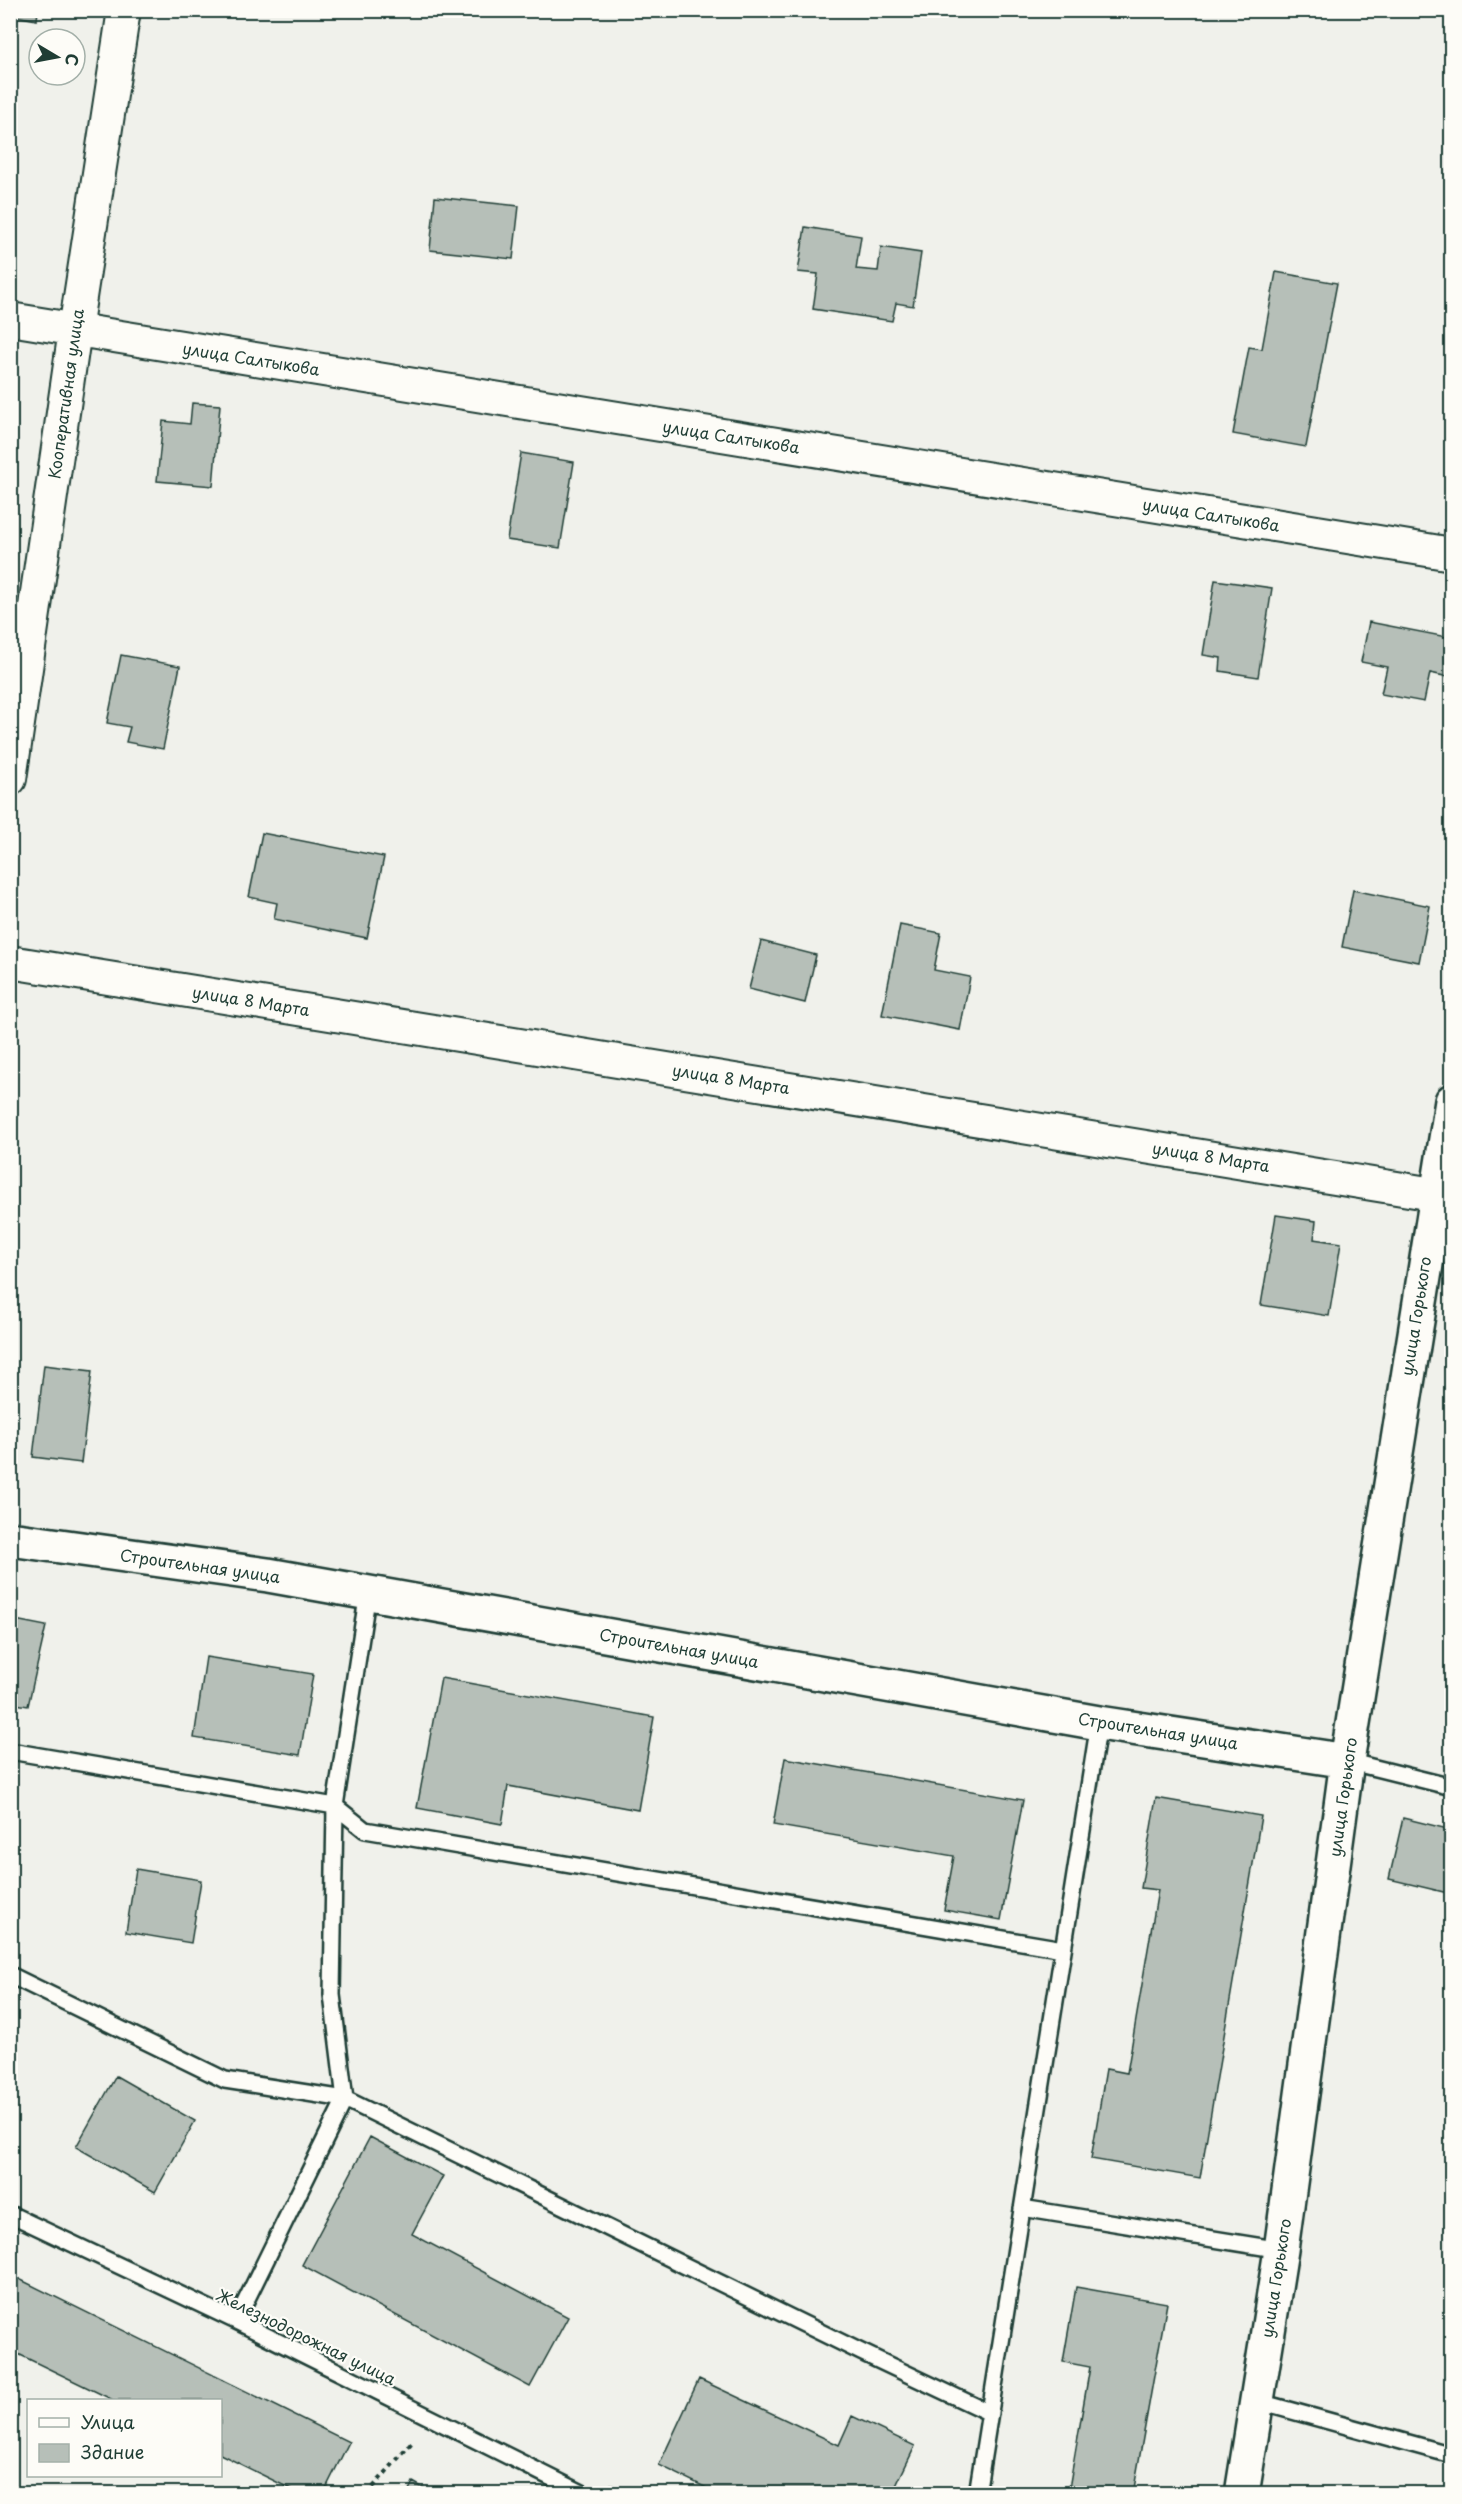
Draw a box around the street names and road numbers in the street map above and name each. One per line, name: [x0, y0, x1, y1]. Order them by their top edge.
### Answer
street label: Кооперативная улица: [41, 307, 89, 480]
street label: улица Салтыкова: [181, 335, 321, 381]
street label: улица Салтыкова: [661, 413, 801, 459]
street label: улица Салтыкова: [1141, 491, 1281, 537]
street label: улица 8 Марта: [191, 979, 312, 1021]
street label: улица 8 Марта: [671, 1057, 792, 1099]
street label: улица 8 Марта: [1151, 1135, 1272, 1177]
street label: улица Горького: [1394, 1254, 1436, 1377]
street label: Строительная улица: [118, 1542, 282, 1588]
street label: Строительная улица: [598, 1621, 761, 1673]
street label: Строительная улица: [1076, 1706, 1240, 1755]
street label: улица Горького: [1322, 1736, 1362, 1858]
street label: улица Горького: [1254, 2216, 1296, 2339]
street label: Железнодорожная улица: [212, 2282, 400, 2390]

